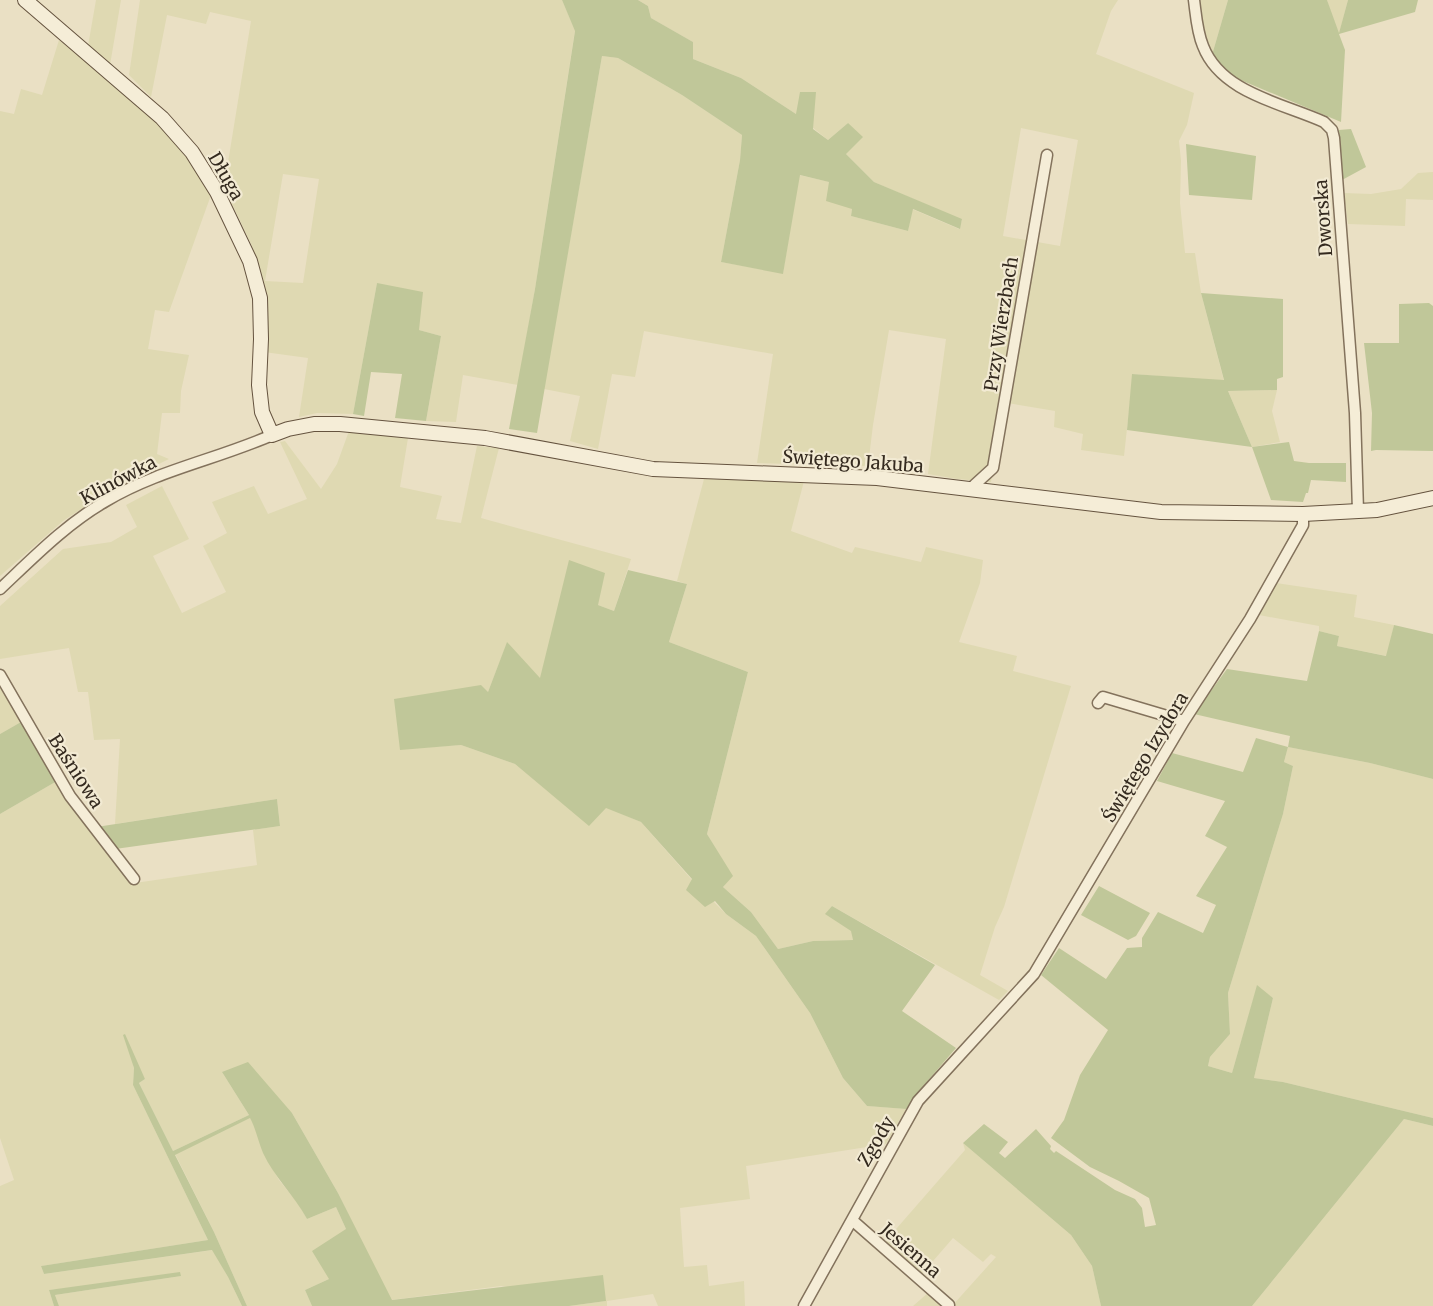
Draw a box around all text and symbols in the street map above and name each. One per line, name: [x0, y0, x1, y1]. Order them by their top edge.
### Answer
street label: Długa: [203, 148, 249, 204]
street label: Dworska: [1309, 178, 1337, 257]
street label: Przy Wierzbach: [979, 255, 1023, 393]
street label: Świętego Jakuba: [782, 445, 925, 477]
street label: Klinówka: [76, 450, 160, 510]
street label: Świętego Izydora: [1097, 687, 1193, 826]
street label: Baśniowa: [44, 730, 109, 813]
street label: Zgody: [853, 1111, 900, 1170]
street label: Jesienna: [875, 1217, 946, 1283]

